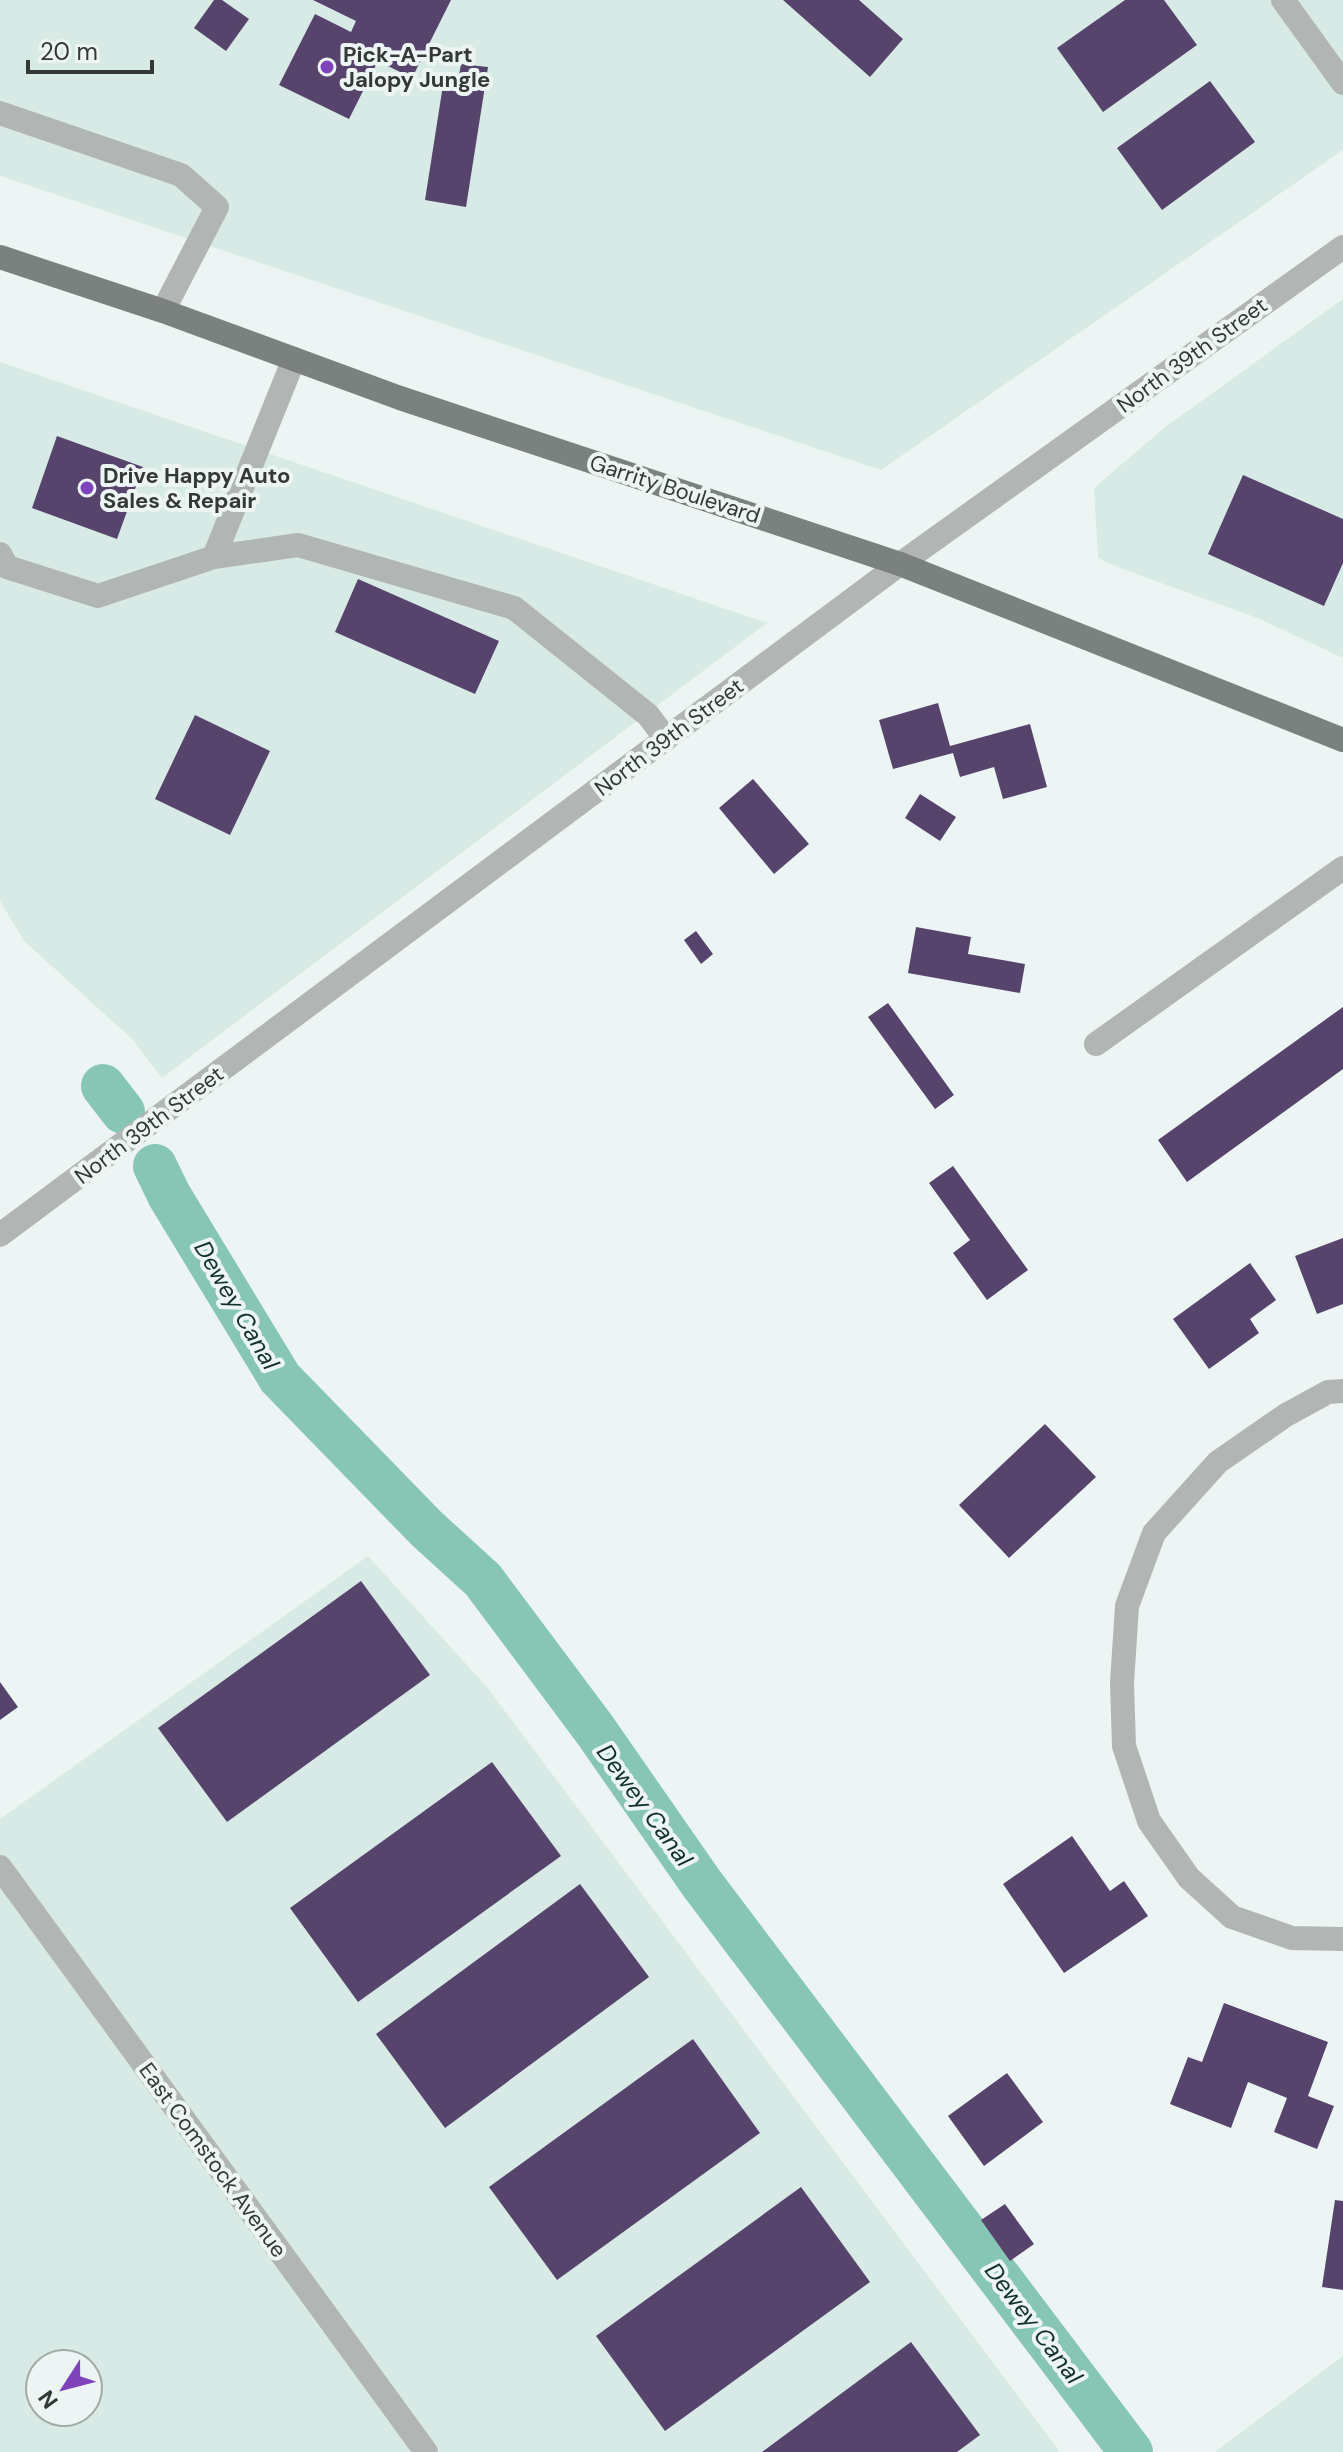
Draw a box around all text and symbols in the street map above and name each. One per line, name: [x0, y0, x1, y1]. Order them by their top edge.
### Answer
scale bar: [28, 24, 152, 74]
text: 20 m: [40, 36, 98, 67]
place label: Pick-A-Part Jalopy Jungle: [343, 40, 490, 94]
marker: Pick-A-Part Jalopy Jungle: [318, 58, 336, 76]
street label: North 39th Street: [1111, 291, 1273, 419]
street label: Garrity Boulevard: [586, 448, 764, 530]
place label: Drive Happy Auto Sales & Repair: [103, 461, 290, 515]
marker: Drive Happy Auto Sales & Repair: [78, 479, 96, 497]
street label: North 39th Street: [589, 672, 749, 802]
street label: North 39th Street: [69, 1060, 229, 1190]
water label: Dewey Canal: [188, 1235, 287, 1376]
water label: Dewey Canal: [590, 1738, 700, 1873]
street label: East Comstock Avenue: [132, 2057, 294, 2263]
water label: Dewey Canal: [978, 2256, 1090, 2390]
north arrow: [24, 2348, 104, 2428]
text: N: [32, 2384, 65, 2414]

